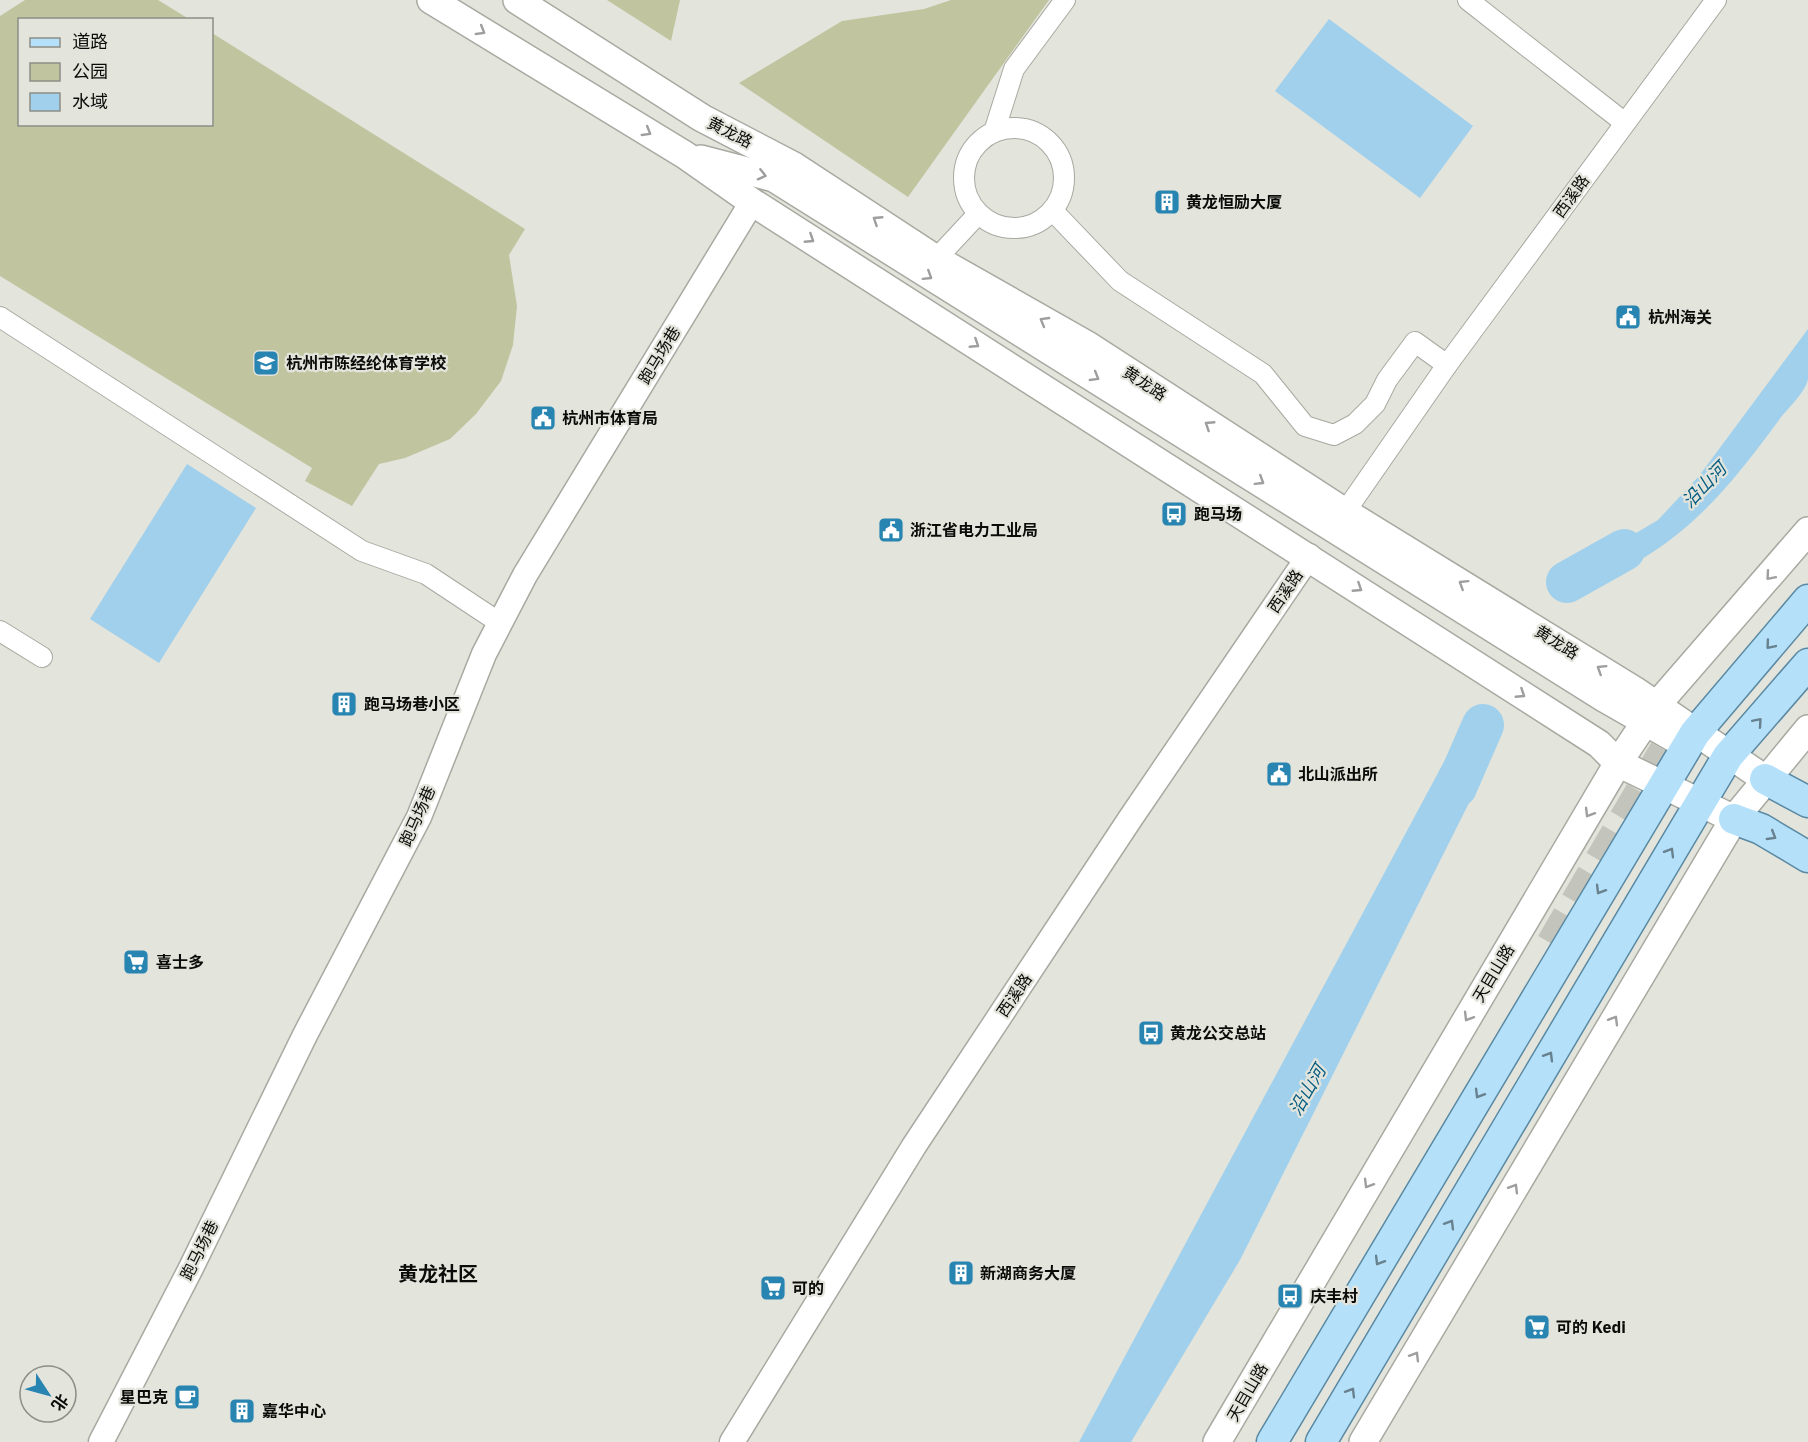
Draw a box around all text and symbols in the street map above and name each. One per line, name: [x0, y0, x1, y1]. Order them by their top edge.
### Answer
legend: [18, 18, 213, 126]
one-way arrow: [475, 23, 485, 35]
text: 道路: [72, 30, 108, 53]
text: 公园: [72, 60, 108, 83]
text: 水域: [72, 90, 108, 113]
street label: 黄龙路: [704, 112, 756, 152]
one-way arrow: [641, 125, 651, 137]
one-way arrow: [757, 167, 767, 180]
street label: 西溪路: [1549, 171, 1593, 221]
building icon: 黄龙恒励大厦: [1152, 187, 1182, 217]
place label: 黄龙恒励大厦: [1186, 192, 1282, 212]
one-way arrow: [873, 216, 884, 227]
one-way arrow: [804, 232, 815, 243]
one-way arrow: [922, 268, 932, 280]
public building icon: 杭州海关: [1613, 302, 1643, 332]
place label: 杭州海关: [1648, 307, 1712, 327]
one-way arrow: [1040, 316, 1051, 328]
street label: 跑马场巷: [634, 322, 684, 388]
one-way arrow: [968, 337, 979, 348]
school or university icon: 杭州市陈经纶体育学校: [251, 348, 281, 378]
place label: 杭州市陈经纶体育学校: [286, 353, 447, 373]
street label: 黄龙路: [1119, 362, 1171, 404]
one-way arrow: [1089, 370, 1099, 382]
public building icon: 杭州市体育局: [528, 403, 558, 433]
place label: 杭州市体育局: [562, 408, 658, 428]
one-way arrow: [1205, 421, 1216, 432]
water label: 沿山河: [1677, 455, 1733, 512]
one-way arrow: [1254, 474, 1264, 486]
bus stop icon: 跑马场: [1159, 499, 1189, 529]
place label: 跑马场: [1194, 504, 1242, 524]
public building icon: 浙江省电力工业局: [876, 515, 906, 545]
place label: 浙江省电力工业局: [910, 520, 1038, 540]
street label: 西溪路: [1263, 566, 1307, 616]
one-way arrow: [1766, 569, 1777, 580]
one-way arrow: [1351, 580, 1362, 591]
one-way arrow: [1459, 580, 1469, 592]
street label: 黄龙路: [1531, 621, 1583, 663]
one-way arrow: [1766, 638, 1777, 649]
one-way arrow: [1597, 665, 1607, 677]
one-way arrow: [1515, 686, 1526, 697]
building icon: 跑马场巷小区: [329, 689, 359, 719]
place label: 跑马场巷小区: [364, 694, 460, 714]
one-way arrow: [1751, 718, 1762, 729]
public building icon: 北山派出所: [1264, 759, 1294, 789]
place label: 北山派出所: [1298, 764, 1378, 784]
street label: 跑马场巷: [395, 783, 439, 849]
one-way arrow: [1584, 807, 1596, 817]
one-way arrow: [1766, 828, 1776, 840]
one-way arrow: [1663, 848, 1675, 858]
one-way arrow: [1595, 884, 1607, 894]
street label: 天目山路: [1468, 940, 1518, 1006]
supermarket icon: 喜士多: [121, 947, 151, 977]
place label: 喜士多: [156, 952, 204, 972]
street label: 西溪路: [992, 970, 1036, 1020]
one-way arrow: [1463, 1011, 1475, 1021]
one-way arrow: [1607, 1016, 1618, 1026]
bus stop icon: 黄龙公交总站: [1136, 1018, 1166, 1048]
place label: 黄龙公交总站: [1170, 1023, 1266, 1043]
one-way arrow: [1542, 1052, 1554, 1062]
water label: 沿山河: [1284, 1058, 1332, 1119]
one-way arrow: [1474, 1088, 1486, 1098]
one-way arrow: [1364, 1178, 1375, 1188]
one-way arrow: [1507, 1184, 1519, 1194]
street label: 跑马场巷: [176, 1217, 222, 1283]
one-way arrow: [1443, 1220, 1454, 1230]
one-way arrow: [1375, 1255, 1387, 1265]
building icon: 新湖商务大厦: [946, 1258, 976, 1288]
district label: 黄龙社区: [398, 1260, 478, 1287]
place label: 新湖商务大厦: [980, 1263, 1076, 1283]
supermarket icon: 可的: [758, 1273, 788, 1303]
place label: 可的: [792, 1278, 824, 1298]
bus stop icon: 庆丰村: [1275, 1281, 1305, 1311]
place label: 庆丰村: [1310, 1286, 1358, 1306]
supermarket icon: 可的 Kedi: [1522, 1312, 1552, 1342]
place label: 可的 Kedi: [1556, 1317, 1626, 1337]
one-way arrow: [1407, 1352, 1419, 1362]
street label: 天目山路: [1222, 1359, 1272, 1425]
north arrow: [18, 1364, 78, 1424]
cafe icon: 星巴克: [172, 1382, 202, 1412]
place label: 星巴克: [120, 1387, 168, 1407]
one-way arrow: [1343, 1388, 1355, 1398]
text: 北: [47, 1390, 73, 1415]
building icon: 嘉华中心: [227, 1396, 257, 1426]
place label: 嘉华中心: [262, 1401, 326, 1421]

